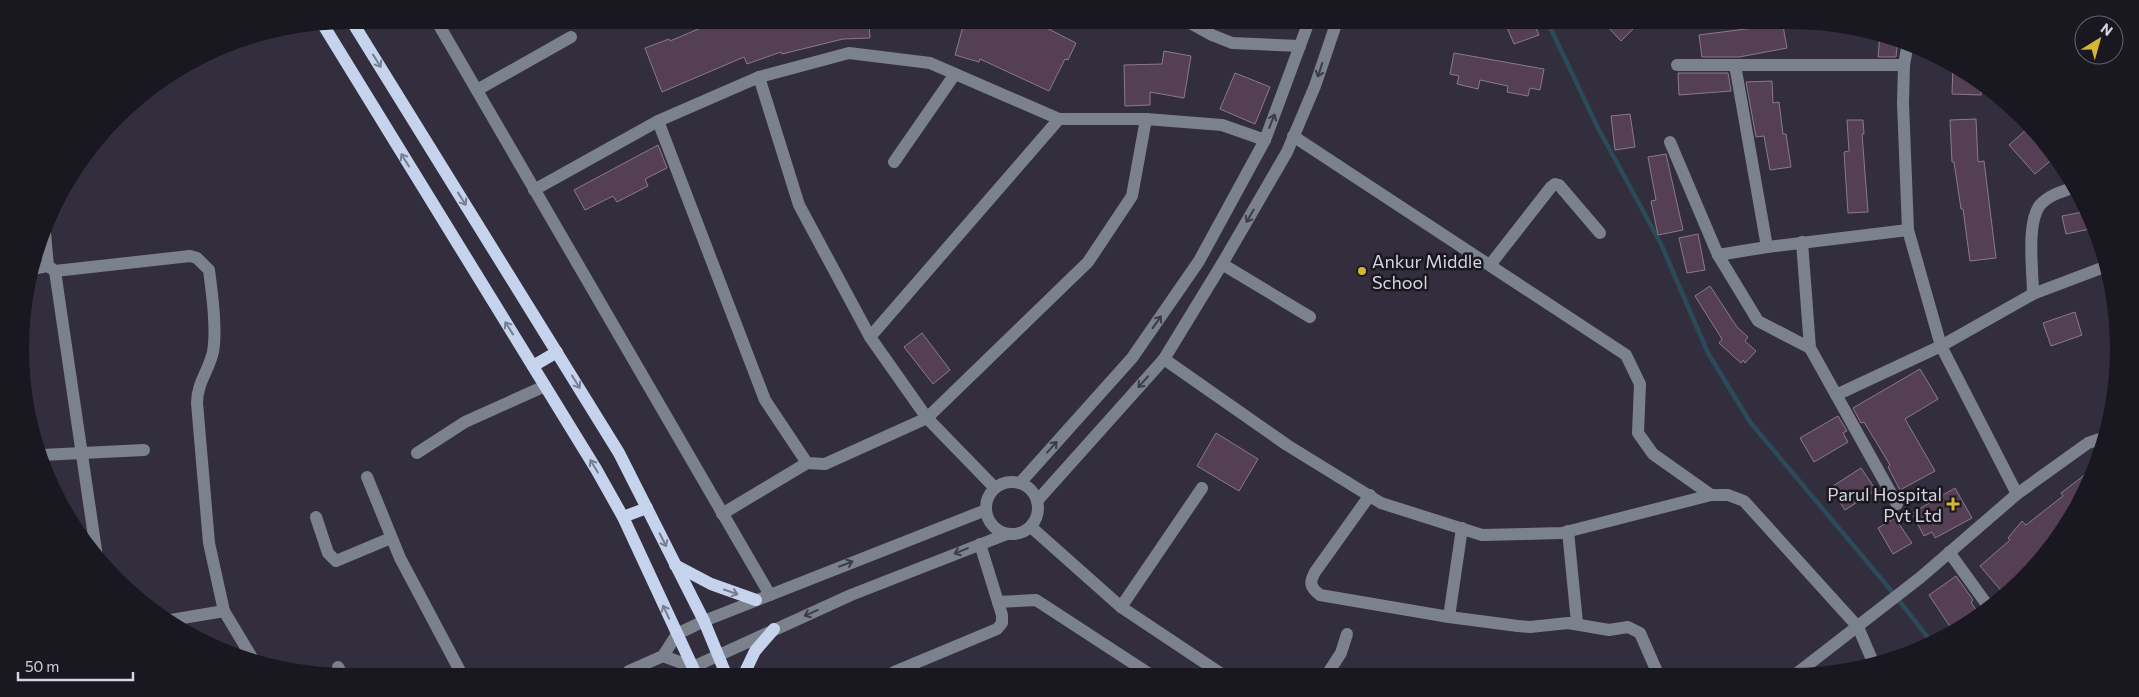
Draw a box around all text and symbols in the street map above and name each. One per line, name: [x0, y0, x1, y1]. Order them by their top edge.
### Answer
north arrow: [2074, 15, 2124, 65]
text: N: [2098, 19, 2116, 39]
one-way arrow: [372, 54, 382, 68]
one-way arrow: [1314, 62, 1324, 78]
one-way arrow: [1268, 114, 1278, 129]
one-way arrow: [400, 153, 410, 167]
one-way arrow: [458, 192, 468, 206]
one-way arrow: [1244, 209, 1254, 223]
place label: Ankur Middle School: [1372, 250, 1482, 293]
marker: Ankur Middle School: [1356, 265, 1368, 277]
one-way arrow: [1152, 315, 1162, 329]
one-way arrow: [503, 321, 513, 335]
one-way arrow: [571, 375, 581, 389]
one-way arrow: [1137, 376, 1149, 389]
one-way arrow: [1046, 440, 1058, 453]
one-way arrow: [589, 460, 599, 474]
place label: Parul Hospital Pvt Ltd: [1827, 483, 1942, 526]
marker: Parul Hospital Pvt Ltd: [1946, 497, 1960, 511]
one-way arrow: [658, 532, 668, 547]
one-way arrow: [954, 547, 969, 556]
one-way arrow: [838, 559, 853, 568]
one-way arrow: [723, 588, 738, 597]
one-way arrow: [661, 605, 671, 620]
one-way arrow: [804, 608, 819, 618]
scale bar: [18, 650, 132, 682]
text: 50 m: [25, 657, 59, 675]

